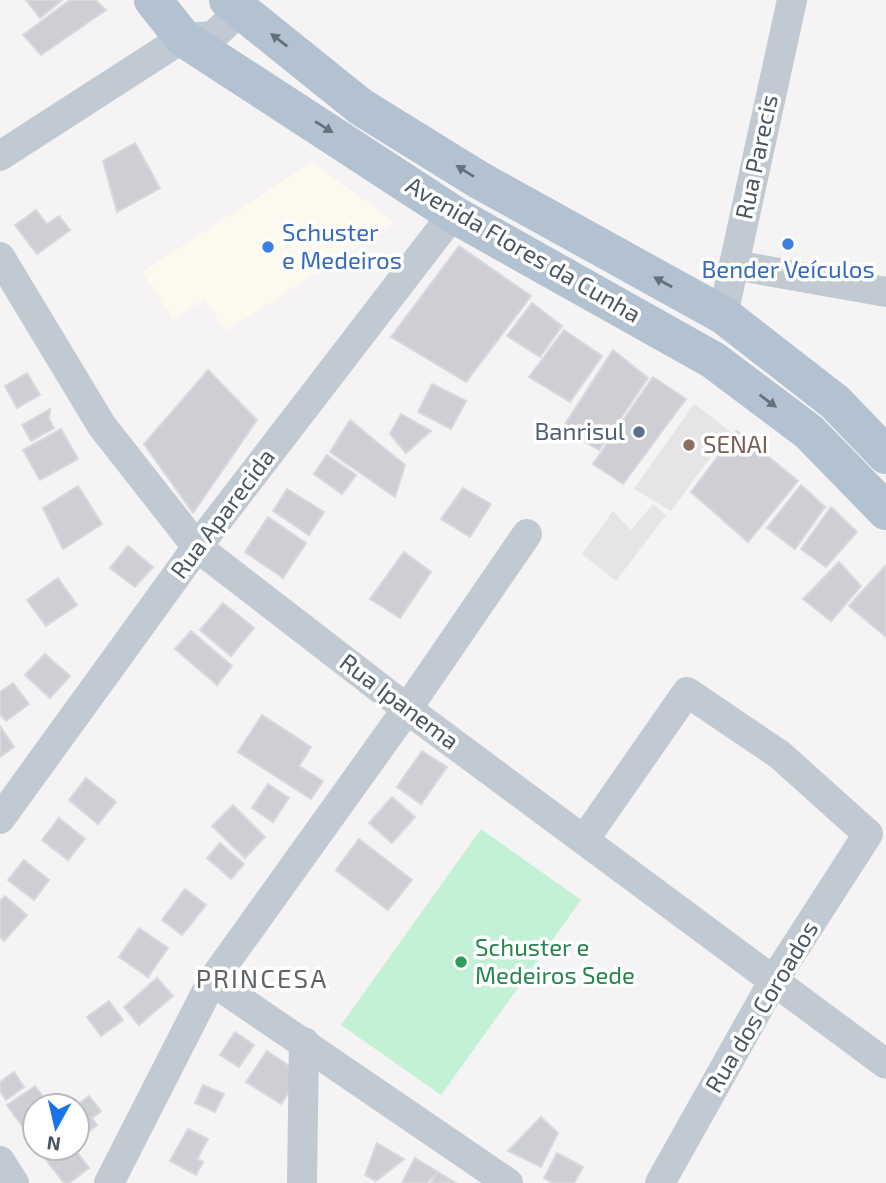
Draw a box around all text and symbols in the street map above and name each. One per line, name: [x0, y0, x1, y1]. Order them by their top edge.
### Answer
one-way arrow: [271, 33, 289, 48]
street label: Rua Parecis: [728, 92, 783, 222]
one-way arrow: [314, 121, 334, 134]
one-way arrow: [455, 165, 474, 177]
street label: Avenida Flores da Cunha: [401, 170, 646, 328]
place label: Schuster e Medeiros: [282, 217, 402, 274]
marker: Bender Veículos: [780, 236, 796, 252]
marker: Schuster e Medeiros: [260, 239, 276, 255]
place label: Bender Veículos: [701, 254, 875, 283]
one-way arrow: [654, 276, 673, 288]
one-way arrow: [759, 394, 777, 408]
place label: Banrisul: [534, 416, 625, 445]
marker: Banrisul: [631, 424, 647, 440]
place label: SENAI: [703, 429, 768, 458]
marker: SENAI: [681, 437, 697, 453]
street label: Rua Aparecida: [163, 442, 280, 584]
street label: Rua Ipanema: [335, 647, 465, 755]
street label: Rua dos Coroados: [698, 915, 823, 1097]
place label: Schuster e Medeiros Sede: [475, 932, 635, 989]
marker: Schuster e Medeiros Sede: [453, 954, 469, 970]
district label: PRINCESA: [196, 962, 328, 993]
north arrow: [21, 1092, 91, 1162]
text: N: [45, 1132, 62, 1157]

